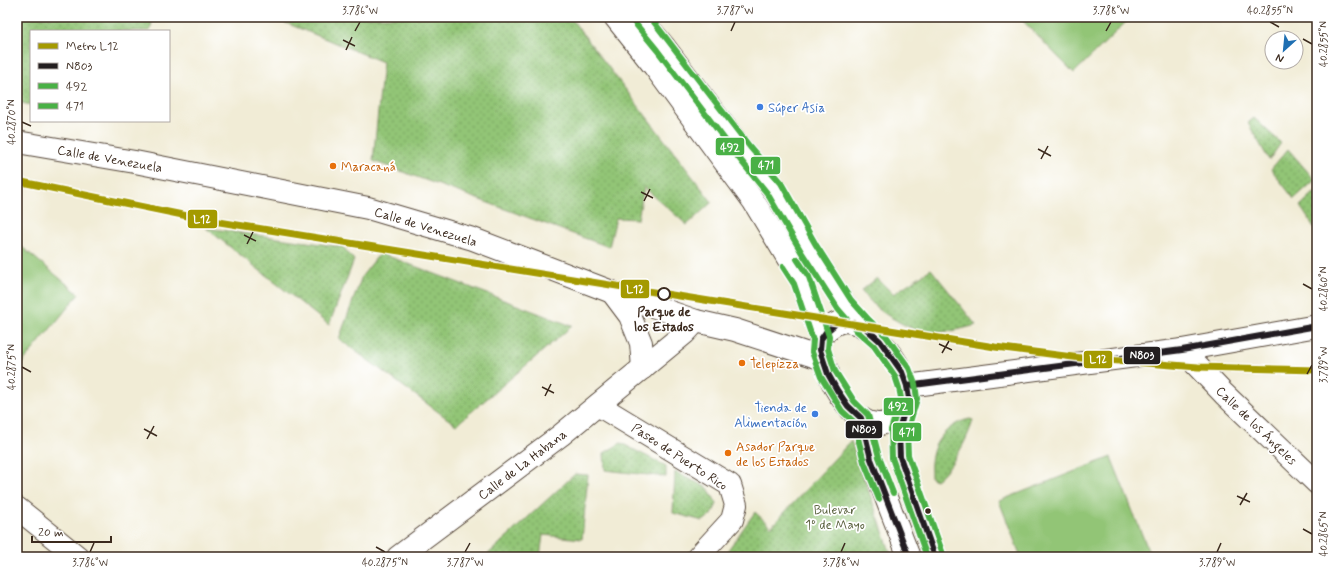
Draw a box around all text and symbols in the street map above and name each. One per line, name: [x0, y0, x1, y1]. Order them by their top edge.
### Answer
text: 3.786°W: [342, 4, 378, 18]
text: 3.787°W: [717, 4, 753, 18]
text: 3.788°W: [1093, 4, 1129, 18]
text: 40.2855°N: [1247, 4, 1293, 18]
text: 40.2855°N: [1317, 21, 1331, 67]
legend: [30, 30, 170, 122]
north arrow: [1264, 30, 1304, 70]
text: Metro L12: [66, 39, 119, 55]
text: N: [1273, 50, 1286, 66]
text: N803: [66, 59, 93, 75]
text: 492: [66, 79, 87, 95]
text: 40.2870°N: [5, 99, 19, 145]
text: 471: [66, 99, 84, 115]
place label: Súper Asia: [768, 100, 825, 117]
marker: Súper Asia: [755, 102, 765, 112]
line badge: 492: [715, 137, 745, 156]
text: 492: [720, 141, 740, 155]
street label: Calle de Venezuela: [56, 142, 164, 177]
line badge: 471: [750, 156, 781, 175]
place label: Maracaná: [341, 159, 396, 176]
text: 471: [758, 159, 774, 173]
marker: Maracaná: [328, 161, 338, 171]
street label: Calle de Venezuela: [372, 204, 479, 251]
line badge: L12: [187, 209, 218, 229]
text: L12: [193, 213, 211, 227]
text: 40.2860°N: [1317, 266, 1331, 311]
line badge: L12: [620, 279, 650, 299]
text: L12: [626, 283, 644, 297]
marker: Parque de los Estados: [657, 287, 671, 301]
place label: Parque de los Estados: [634, 304, 694, 336]
text: 40.2875°N: [5, 344, 19, 390]
line badge: N803: [1123, 346, 1161, 365]
text: 3.789°W: [1317, 347, 1331, 383]
text: N803: [1130, 349, 1155, 363]
line badge: L12: [1083, 350, 1113, 369]
text: L12: [1089, 353, 1107, 367]
place label: Telepizza: [750, 356, 799, 373]
marker: Telepizza: [737, 358, 747, 368]
street label: Calle de los Ángeles: [1210, 382, 1301, 471]
line badge: 492: [883, 397, 914, 416]
place label: Tienda de Alimentación: [734, 400, 807, 432]
text: 492: [888, 400, 908, 414]
marker: Tienda de Alimentación: [810, 409, 820, 419]
street label: Paseo de Puerto Rico: [628, 420, 730, 495]
line badge: N803: [845, 420, 883, 439]
line badge: 471: [892, 422, 922, 442]
text: N803: [852, 423, 877, 437]
street label: Calle de La Habana: [475, 426, 571, 504]
text: 471: [899, 426, 915, 440]
place label: Asador Parque de los Estados: [736, 439, 815, 471]
marker: Asador Parque de los Estados: [723, 448, 733, 458]
park label: Bulevar 1º de Mayo: [805, 502, 865, 534]
unlabelled marker: [923, 506, 933, 516]
text: 40.2865°N: [1317, 511, 1331, 557]
scale bar: [32, 518, 111, 544]
text: 20 m: [38, 525, 64, 541]
text: 3.786°W: [72, 556, 108, 570]
text: 40.2875°N: [362, 556, 408, 570]
text: 3.787°W: [447, 556, 483, 570]
text: 3.788°W: [823, 556, 859, 570]
text: 3.789°W: [1199, 556, 1235, 570]

